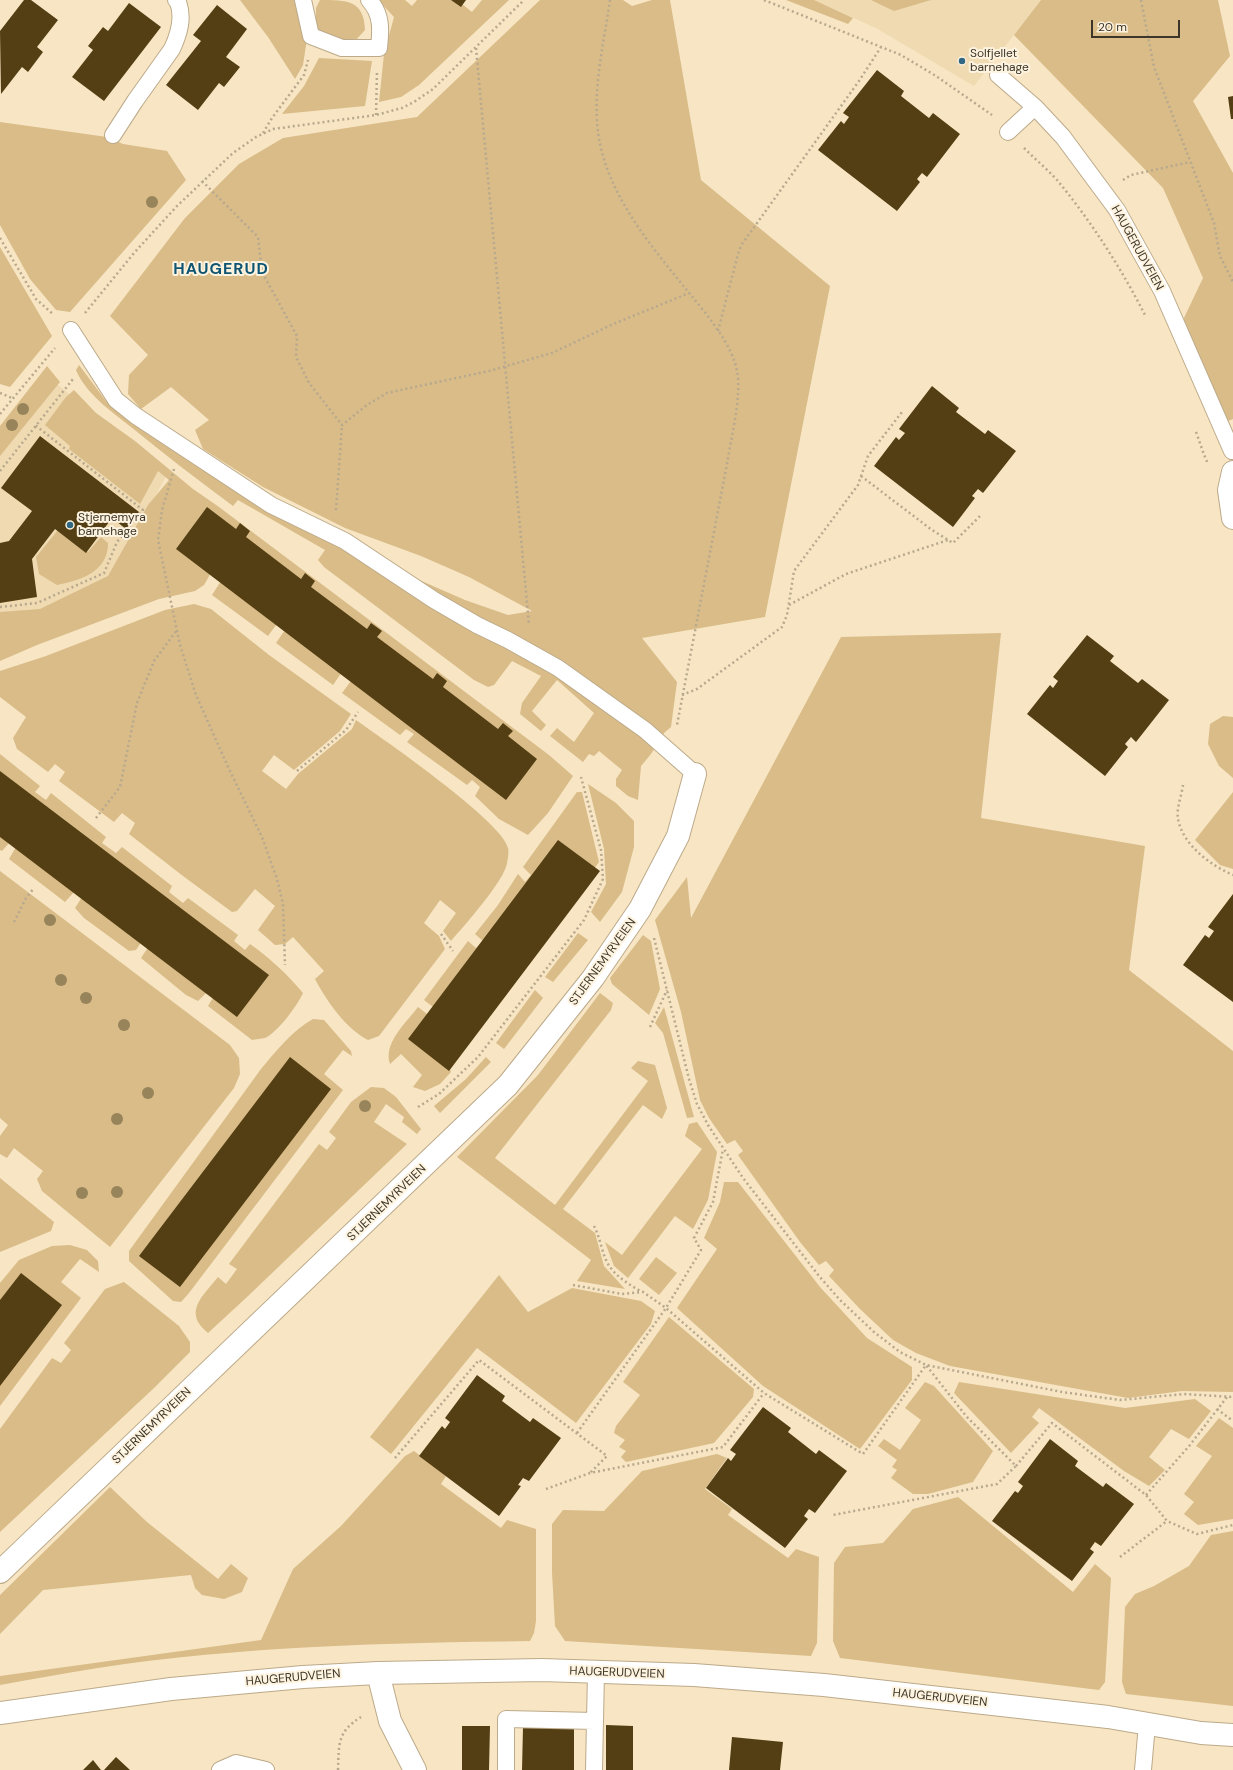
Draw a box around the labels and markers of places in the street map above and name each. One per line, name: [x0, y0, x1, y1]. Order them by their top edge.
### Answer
place label: Solfjellet barnehage: [970, 47, 1029, 75]
marker: Solfjellet barnehage: [957, 56, 967, 66]
place label: Stjernemyra barnehage: [78, 511, 146, 539]
marker: Stjernemyra barnehage: [65, 520, 75, 530]

